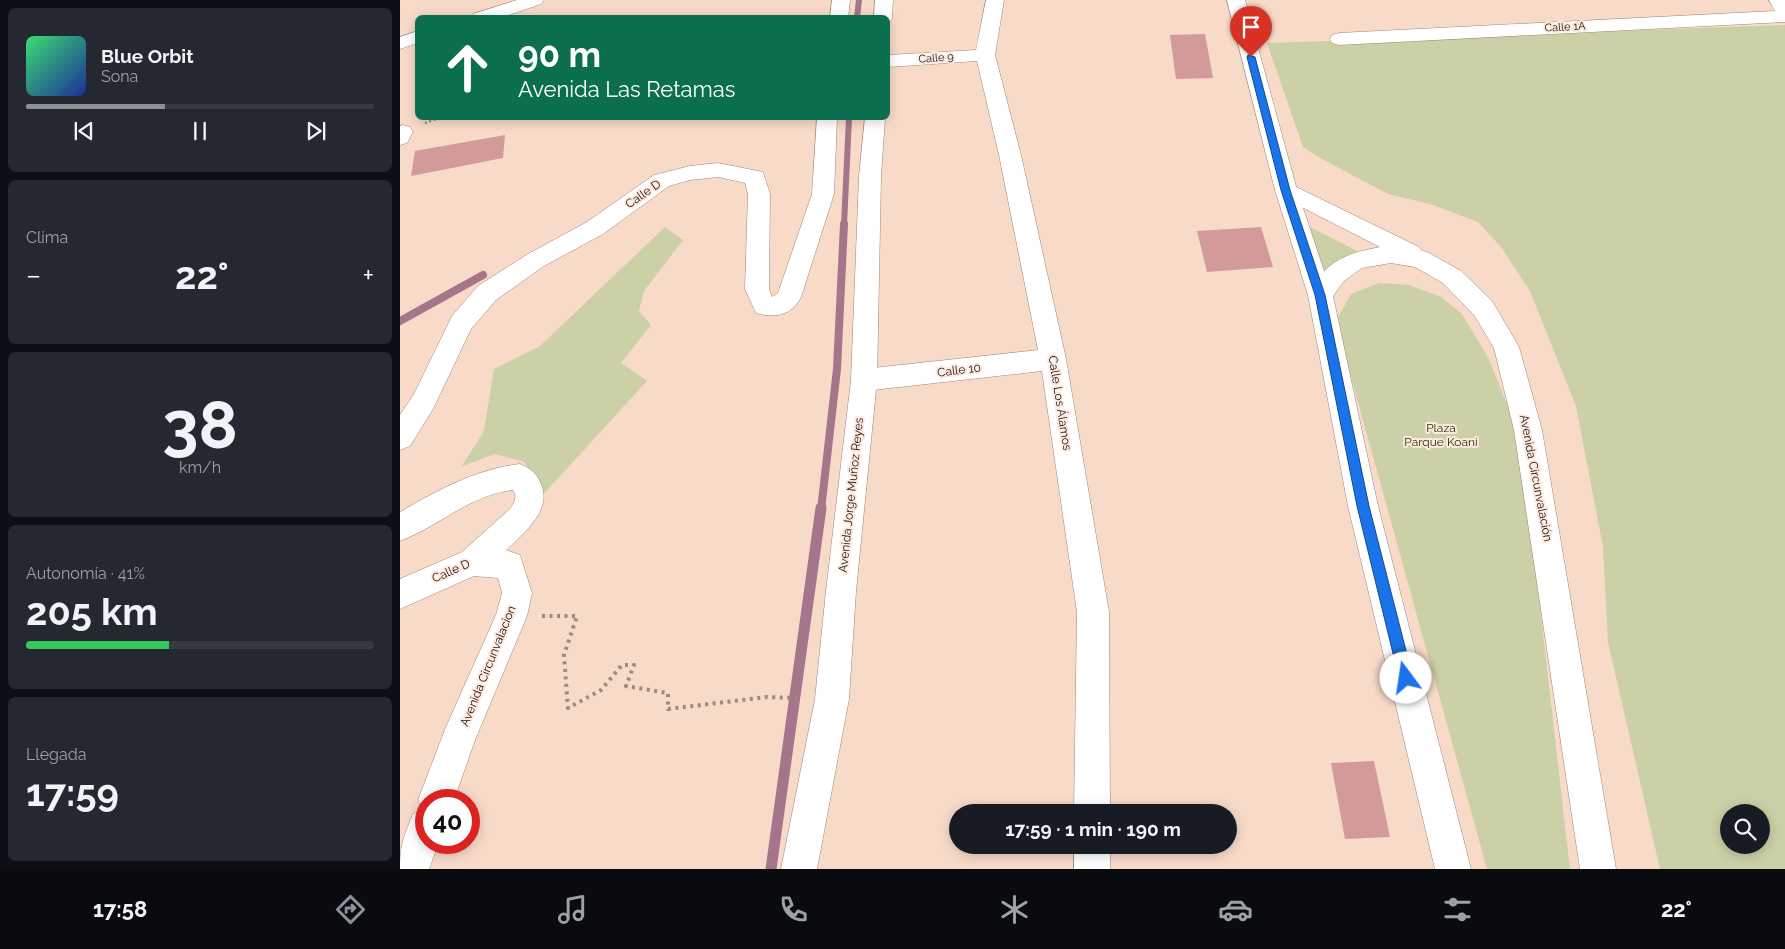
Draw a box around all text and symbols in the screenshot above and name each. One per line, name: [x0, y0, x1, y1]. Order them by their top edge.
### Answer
pin: [1230, 6, 1272, 57]
icon: arrive: [1237, 13, 1265, 41]
street label: Calle 1A: [1544, 19, 1586, 35]
text: 90 m: [518, 34, 601, 75]
icon: ahead: [435, 35, 500, 100]
text: Blue Orbit: [101, 45, 193, 67]
street label: Calle 9: [918, 50, 954, 66]
text: Sona: [101, 67, 138, 86]
text: Avenida Las Retamas: [518, 76, 735, 102]
icon: previous: [70, 117, 98, 145]
icon: pause: [186, 117, 214, 145]
icon: next: [302, 117, 330, 145]
street label: Calle D: [623, 177, 664, 211]
text: Clima: [26, 228, 68, 247]
text: 22°: [175, 253, 228, 298]
text: −: [26, 259, 41, 292]
text: +: [362, 259, 374, 292]
street label: Calle Los Álamos: [1046, 355, 1074, 452]
street label: Calle 10: [936, 360, 982, 380]
text: 38: [162, 387, 238, 463]
street label: Avenida Circunvalación: [1517, 413, 1555, 543]
street label: Avenida Jorge Muñoz Reyes: [836, 417, 866, 573]
park label: Plaza Parque Koani: [1404, 421, 1478, 449]
text: km/h: [179, 458, 221, 477]
street label: Calle D: [430, 556, 472, 586]
text: Autonomía · 41%: [26, 564, 145, 583]
text: 205 km: [26, 589, 158, 634]
street label: Avenida Circunvalacion: [457, 604, 519, 728]
position arrow: [1379, 651, 1431, 703]
text: Llegada: [26, 745, 86, 764]
text: 17:59: [26, 770, 119, 815]
speed limit sign: 40: [415, 789, 480, 854]
map controls: [1720, 804, 1770, 854]
button: search: [1720, 804, 1770, 854]
text: 17:59 · 1 min · 190 m: [1005, 818, 1181, 840]
icon: directions: [333, 892, 368, 927]
icon: music: [555, 892, 590, 927]
icon: phone: [776, 892, 811, 927]
icon: climate: [997, 892, 1032, 927]
icon: car: [1218, 892, 1253, 927]
icon: filters: [1440, 892, 1475, 927]
text: 17:58: [93, 896, 147, 922]
text: 22°: [1661, 896, 1692, 922]

